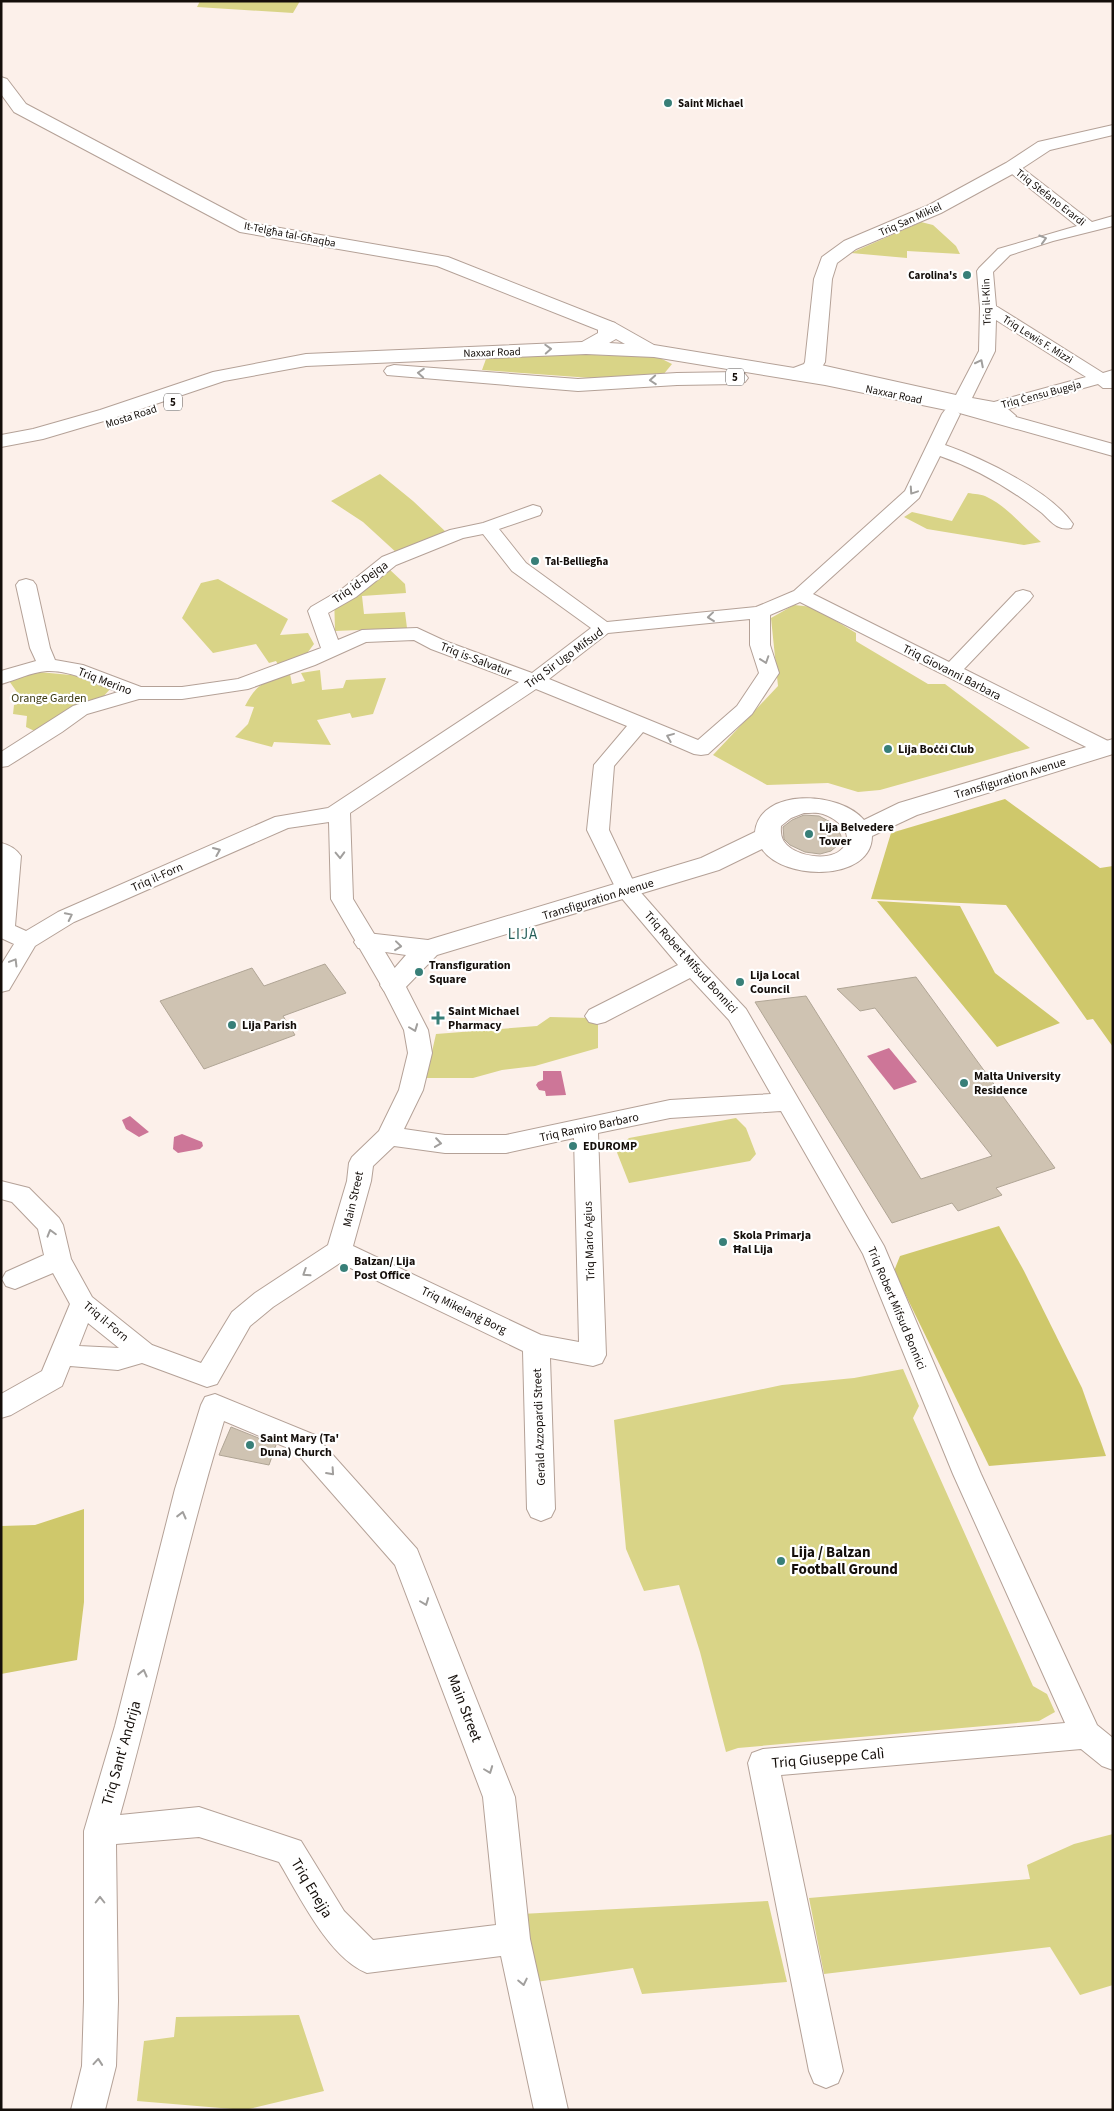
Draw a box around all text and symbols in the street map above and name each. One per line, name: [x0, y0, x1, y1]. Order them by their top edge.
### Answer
place label: Saint Michael: [678, 96, 744, 111]
marker: Saint Michael: [662, 97, 674, 109]
street label: Triq Stefano Erardi: [1013, 165, 1089, 229]
street label: Triq San Mikiel: [877, 199, 944, 240]
street label: It-Telgħa tal-Għaqba: [243, 218, 337, 251]
one-way arrow: [1039, 235, 1047, 245]
place label: Carolina's: [908, 268, 957, 283]
marker: Carolina's: [961, 269, 973, 281]
street label: Triq il-Klin: [978, 278, 995, 326]
street label: Triq Lewis F. Mizzi: [1000, 312, 1076, 367]
street label: Naxxar Road: [463, 344, 521, 361]
one-way arrow: [544, 344, 552, 355]
one-way arrow: [974, 360, 984, 369]
one-way arrow: [417, 368, 425, 379]
road number: 5: [726, 368, 744, 386]
one-way arrow: [649, 375, 657, 386]
street label: Triq Ċensu Bugeja: [999, 377, 1083, 412]
street label: Naxxar Road: [864, 381, 924, 408]
road number: 5: [164, 394, 182, 411]
street label: Mosta Road: [104, 401, 159, 432]
one-way arrow: [910, 485, 919, 495]
place label: Tal-Belliegħa: [545, 554, 608, 569]
marker: Tal-Belliegħa: [529, 555, 541, 567]
street label: Triq id-Dejqa: [329, 557, 392, 608]
one-way arrow: [707, 611, 715, 622]
street label: Triq Sir Ugo Mifsud: [521, 624, 607, 693]
street label: Triq is-Salvatur: [438, 638, 515, 681]
street label: Triq Giovanni Barbara: [900, 640, 1004, 705]
one-way arrow: [759, 656, 769, 664]
street label: Triq Merino: [75, 663, 134, 700]
park label: Orange Garden: [11, 690, 87, 707]
one-way arrow: [666, 732, 675, 743]
place label: Lija Boċċi Club: [898, 741, 974, 758]
marker: Lija Boċċi Club: [882, 743, 894, 755]
street label: Transfiguration Avenue: [952, 753, 1068, 804]
place label: Lija Belvedere Tower: [819, 819, 894, 850]
marker: Lija Belvedere Tower: [803, 828, 815, 840]
one-way arrow: [212, 846, 221, 857]
one-way arrow: [335, 851, 346, 859]
street label: Triq il-Forn: [129, 859, 186, 896]
street label: Transfiguration Avenue: [540, 874, 656, 925]
street label: Triq Robert Mifsud Bonnici: [640, 907, 741, 1017]
one-way arrow: [63, 912, 72, 922]
district label: LIJA: [508, 924, 538, 945]
one-way arrow: [394, 940, 402, 951]
place label: Transfiguration Square: [429, 957, 511, 988]
one-way arrow: [7, 959, 17, 968]
marker: Transfiguration Square: [413, 966, 425, 978]
place label: Lija Local Council: [750, 967, 800, 998]
marker: Lija Local Council: [734, 976, 746, 988]
place label: Saint Michael Pharmacy: [448, 1003, 520, 1034]
marker: Saint Michael Pharmacy: [432, 1012, 444, 1024]
place label: Lija Parish: [242, 1017, 297, 1034]
marker: Lija Parish: [226, 1019, 238, 1031]
one-way arrow: [409, 1024, 419, 1032]
place label: Malta University Residence: [974, 1068, 1061, 1099]
marker: Malta University Residence: [958, 1077, 970, 1089]
street label: Triq Ramiro Barbaro: [538, 1109, 640, 1146]
one-way arrow: [434, 1137, 442, 1148]
place label: EDUROMP: [583, 1138, 637, 1155]
marker: EDUROMP: [567, 1140, 579, 1152]
street label: Main Street: [339, 1170, 368, 1229]
street label: Triq Mario Agius: [580, 1201, 599, 1281]
place label: Skola Primarja Ħal Lija: [733, 1227, 811, 1258]
one-way arrow: [47, 1229, 57, 1237]
marker: Skola Primarja Ħal Lija: [717, 1236, 729, 1248]
street label: Triq Robert Mifsud Bonnici: [863, 1244, 930, 1372]
place label: Balzan/ Lija Post Office: [354, 1253, 415, 1284]
marker: Balzan/ Lija Post Office: [338, 1262, 350, 1274]
one-way arrow: [302, 1267, 311, 1276]
street label: Triq Mikelanġ Borg: [418, 1282, 509, 1339]
street label: Triq il-Forn: [79, 1297, 132, 1346]
street label: Gerald Azzopardi Street: [529, 1368, 550, 1486]
place label: Saint Mary (Ta' Duna) Church: [260, 1430, 339, 1461]
marker: Saint Mary (Ta' Duna) Church: [244, 1439, 256, 1451]
one-way arrow: [325, 1466, 334, 1475]
one-way arrow: [177, 1512, 187, 1520]
place label: Lija / Balzan Football Ground: [791, 1542, 898, 1580]
marker: Lija / Balzan Football Ground: [775, 1555, 787, 1567]
one-way arrow: [418, 1597, 429, 1606]
one-way arrow: [138, 1670, 148, 1678]
street label: Main Street: [442, 1671, 487, 1745]
street label: Triq Sant' Andrija: [97, 1698, 146, 1808]
street label: Triq Giuseppe Calì: [771, 1743, 885, 1774]
one-way arrow: [483, 1765, 493, 1774]
street label: Triq Enejja: [286, 1855, 338, 1922]
one-way arrow: [95, 1896, 105, 1904]
one-way arrow: [517, 1977, 528, 1986]
one-way arrow: [93, 2058, 104, 2066]

